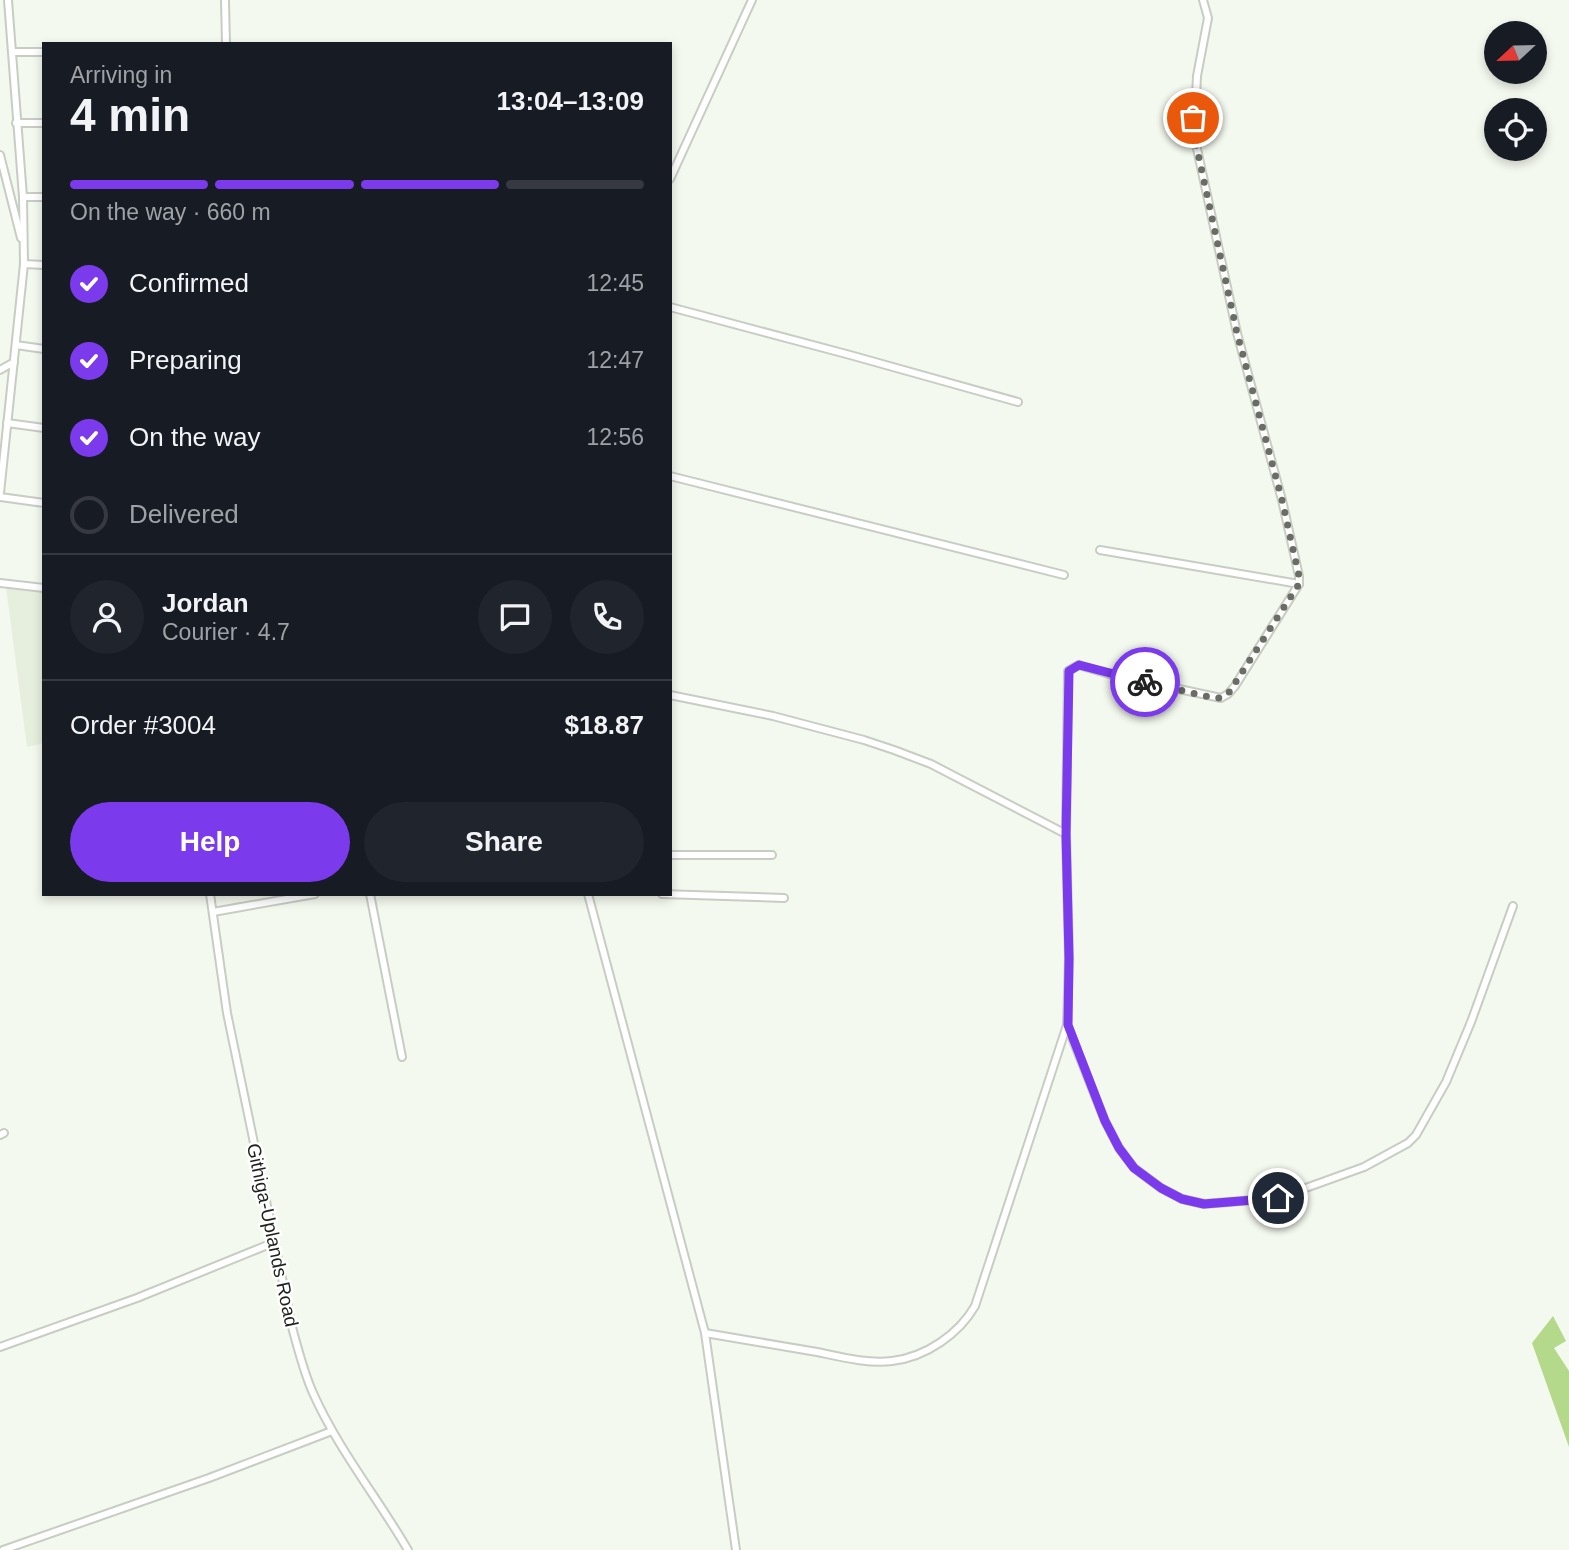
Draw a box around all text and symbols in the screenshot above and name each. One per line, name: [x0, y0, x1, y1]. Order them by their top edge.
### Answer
north arrow: [1484, 21, 1547, 84]
map controls: [1484, 21, 1547, 161]
text: Arriving in: [70, 62, 172, 88]
text: 13:04–13:09: [497, 86, 644, 116]
pin: [1163, 88, 1223, 148]
text: 4 min: [70, 89, 190, 141]
button: locate: [1484, 98, 1547, 161]
icon: bag: [1174, 99, 1212, 137]
text: On the way · 660 m: [70, 199, 271, 225]
icon: check: [70, 265, 108, 303]
text: Confirmed: [129, 268, 249, 298]
text: 12:45: [586, 270, 644, 296]
icon: check: [70, 342, 108, 380]
text: Preparing: [129, 345, 242, 375]
text: 12:47: [586, 347, 644, 373]
icon: check: [70, 419, 108, 457]
text: On the way: [129, 422, 261, 452]
text: 12:56: [586, 424, 644, 450]
text: Delivered: [129, 499, 239, 529]
button: person: [70, 580, 144, 654]
button: chat: [478, 580, 552, 654]
button: phone: [570, 580, 644, 654]
text: Jordan: [162, 588, 249, 618]
text: Courier · 4.7: [162, 619, 290, 645]
courier: [1110, 647, 1180, 717]
icon: bike: [1126, 663, 1164, 701]
text: Order #3004: [70, 710, 216, 740]
text: $18.87: [564, 710, 644, 740]
button: Help: [70, 802, 350, 882]
button: Share: [364, 802, 644, 882]
street label: Githiga-Uplands Road: [243, 1141, 302, 1329]
pin: [1248, 1168, 1308, 1228]
icon: home: [1259, 1179, 1297, 1217]

